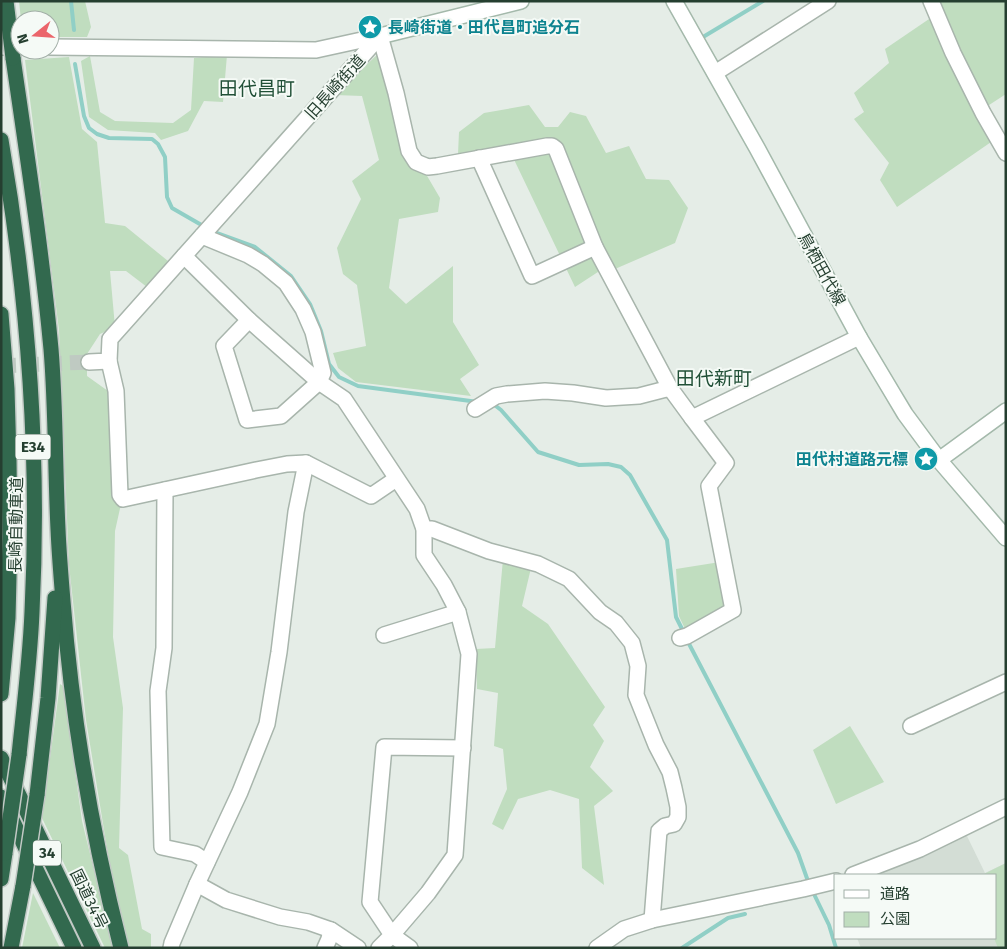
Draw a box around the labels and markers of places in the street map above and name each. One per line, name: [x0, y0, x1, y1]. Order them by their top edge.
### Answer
place icon: 長崎街道・田代昌町追分石: [357, 14, 383, 40]
place label: 長崎街道・田代昌町追分石: [388, 18, 580, 37]
place icon: 田代村道路元標: [913, 446, 939, 472]
place label: 田代村道路元標: [796, 450, 908, 469]

